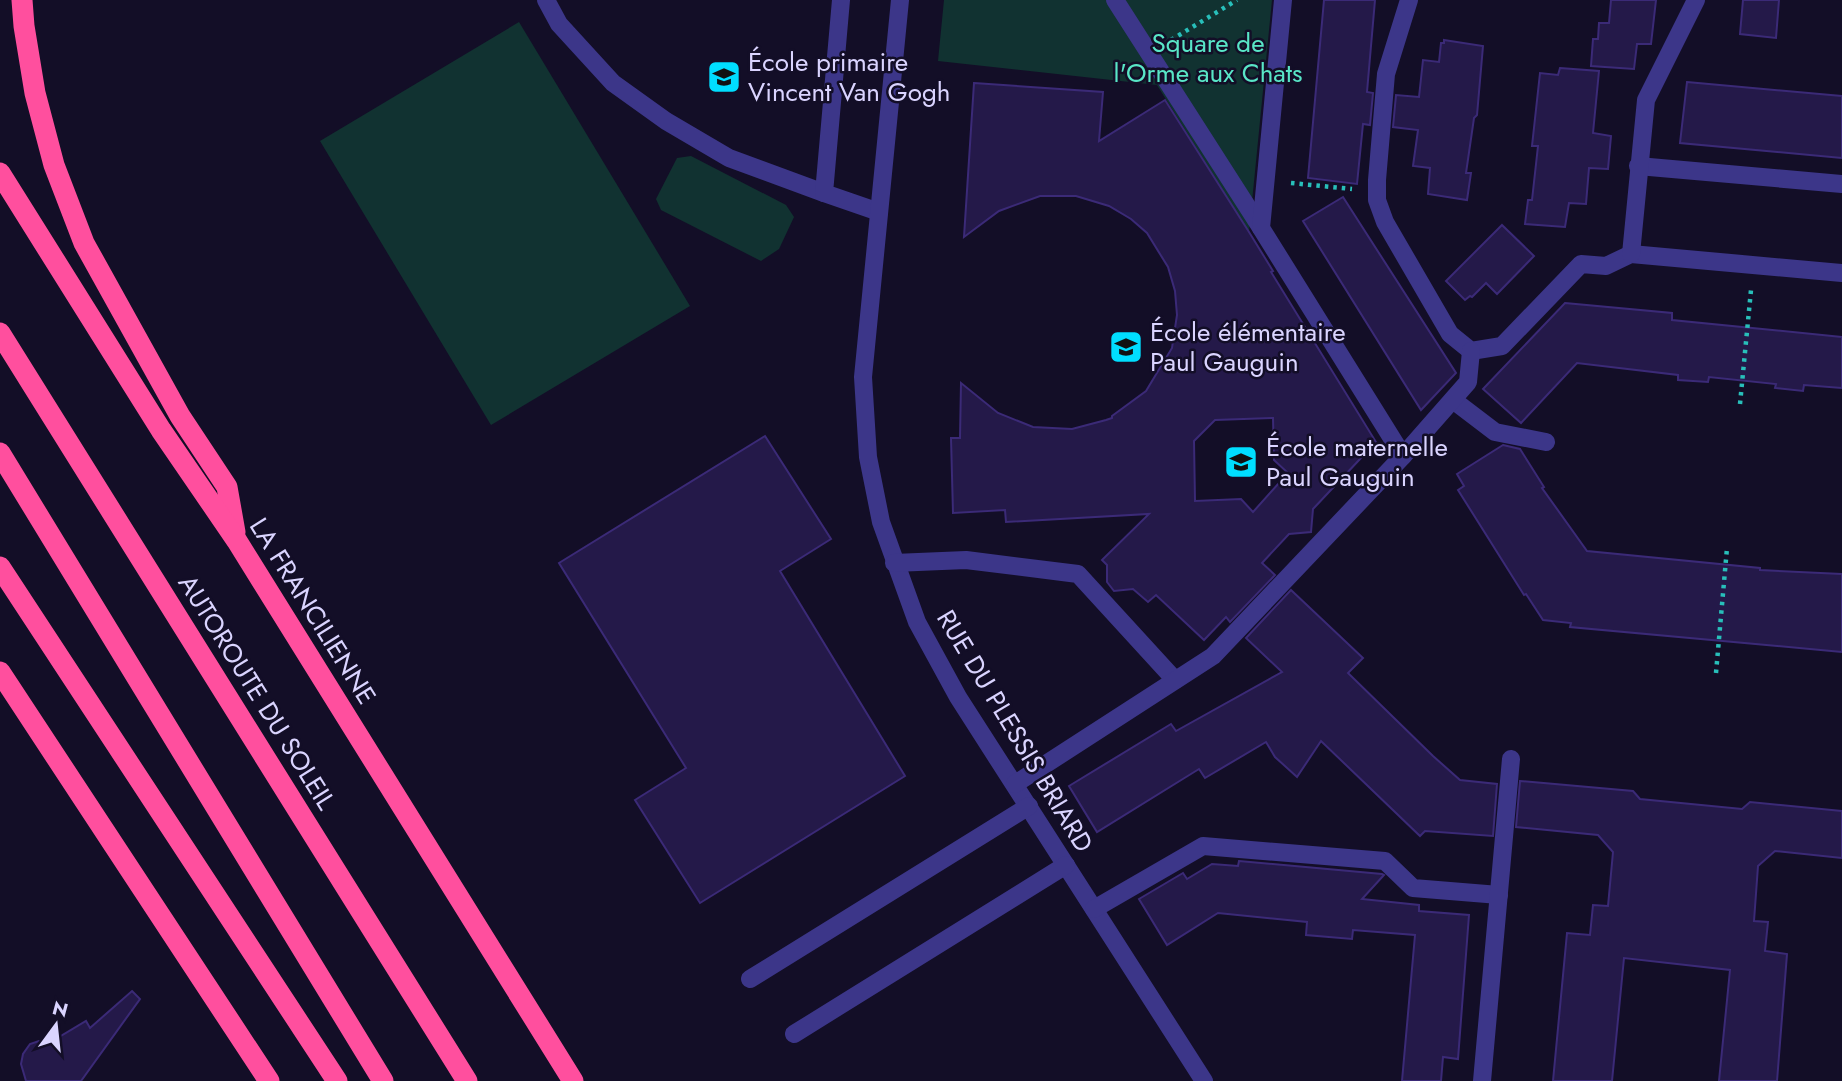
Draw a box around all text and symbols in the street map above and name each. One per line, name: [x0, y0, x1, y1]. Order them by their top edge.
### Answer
park label: Square de l'Orme aux Chats: [1113, 24, 1303, 92]
place label: École primaire Vincent Van Gogh: [748, 43, 950, 111]
school or university icon: École primaire Vincent Van Gogh: [705, 58, 743, 96]
place label: École élémentaire Paul Gauguin: [1150, 313, 1346, 381]
school or university icon: École élémentaire Paul Gauguin: [1107, 328, 1145, 366]
place label: École maternelle Paul Gauguin: [1266, 428, 1448, 496]
school or university icon: École maternelle Paul Gauguin: [1222, 443, 1260, 481]
street label: LA FRANCILIENNE: [240, 510, 386, 712]
street label: AUTOROUTE DU SOLEIL: [169, 567, 345, 817]
street label: RUE DU PLESSIS BRIARD: [927, 603, 1103, 859]
north arrow: [21, 990, 91, 1060]
text: N: [49, 994, 71, 1024]

